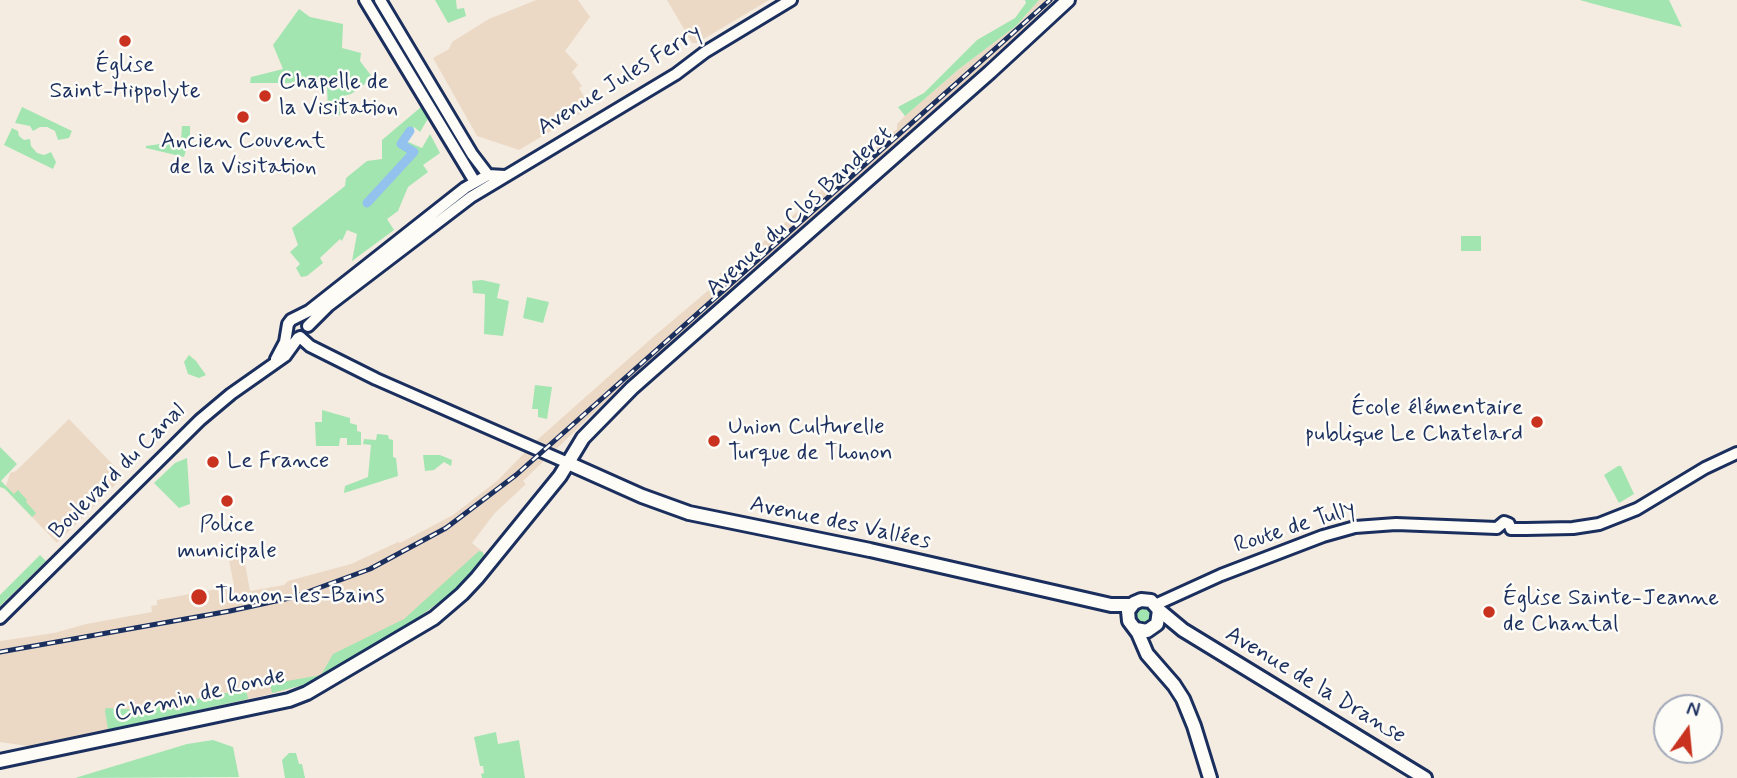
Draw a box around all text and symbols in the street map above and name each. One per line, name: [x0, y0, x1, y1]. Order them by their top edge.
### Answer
street label: Avenue Jules Ferry: [533, 19, 707, 143]
marker: Église Saint-Hippolyte: [117, 33, 133, 49]
place label: Église Saint-Hippolyte: [49, 52, 201, 106]
place label: Chapelle de la Visitation: [279, 69, 398, 123]
marker: Chapelle de la Visitation: [257, 88, 273, 104]
marker: Ancien Couvent de la Visitation: [235, 109, 251, 125]
street label: Avenue du Clos Banderet: [701, 121, 899, 303]
place label: Ancien Couvent de la Visitation: [161, 128, 325, 182]
place label: École élémentaire publique Le Chatelard: [1305, 395, 1523, 449]
street label: Boulevard du Canal: [44, 398, 192, 546]
place label: Union Culturelle Turque de Thonon: [728, 414, 893, 468]
marker: École élémentaire publique Le Chatelard: [1529, 414, 1545, 430]
marker: Union Culturelle Turque de Thonon: [706, 433, 722, 449]
place label: Le France: [227, 448, 329, 476]
marker: Le France: [205, 454, 221, 470]
street label: Avenue des Vallées: [747, 491, 933, 557]
marker: Police municipale: [219, 493, 235, 509]
street label: Route de Tully: [1231, 495, 1359, 561]
place label: Police municipale: [177, 512, 277, 566]
place label: Thonon-les-Bains: [215, 583, 385, 611]
place label: Église Sainte-Jeanne de Chantal: [1503, 585, 1719, 639]
marker: Thonon-les-Bains: [189, 587, 209, 607]
marker: Église Sainte-Jeanne de Chantal: [1481, 604, 1497, 620]
street label: Avenue de la Dranse: [1220, 621, 1410, 751]
street label: Chemin de Ronde: [112, 663, 288, 729]
north arrow: [1653, 694, 1723, 764]
text: N: [1684, 696, 1702, 724]

